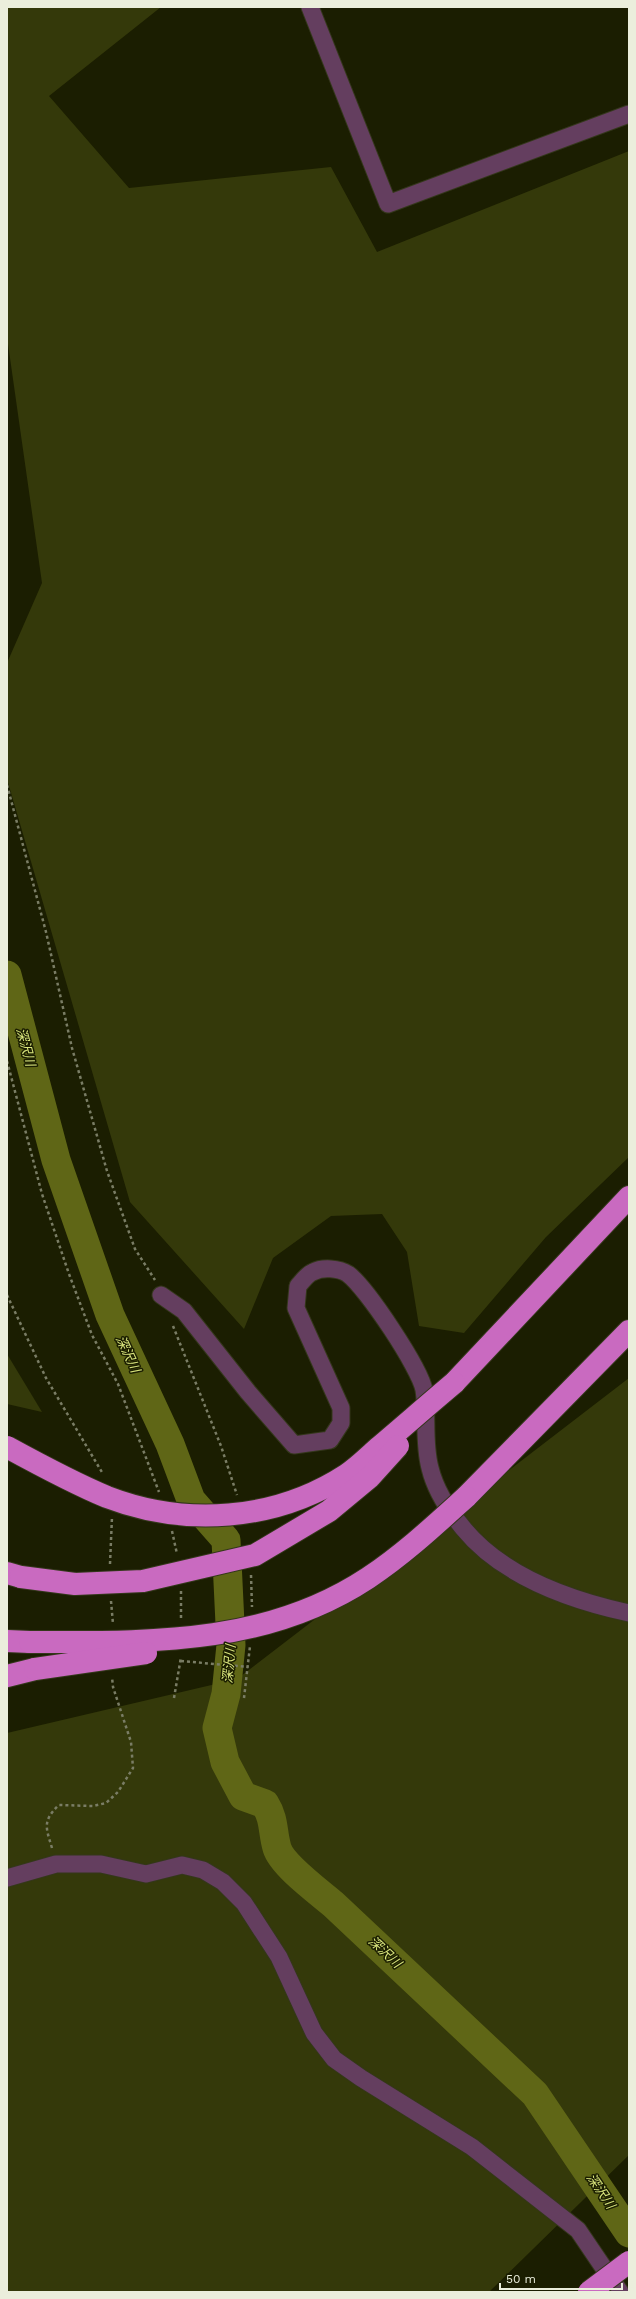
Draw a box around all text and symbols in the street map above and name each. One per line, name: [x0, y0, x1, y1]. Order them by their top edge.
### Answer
water label: 深沢川: [14, 1026, 39, 1070]
water label: 深沢川: [113, 1333, 144, 1377]
water label: 深沢川: [220, 1642, 238, 1684]
water label: 深沢川: [366, 1933, 406, 1972]
water label: 深沢川: [584, 2171, 619, 2213]
scale bar: [500, 2265, 622, 2291]
text: 50 m: [506, 2272, 536, 2286]

